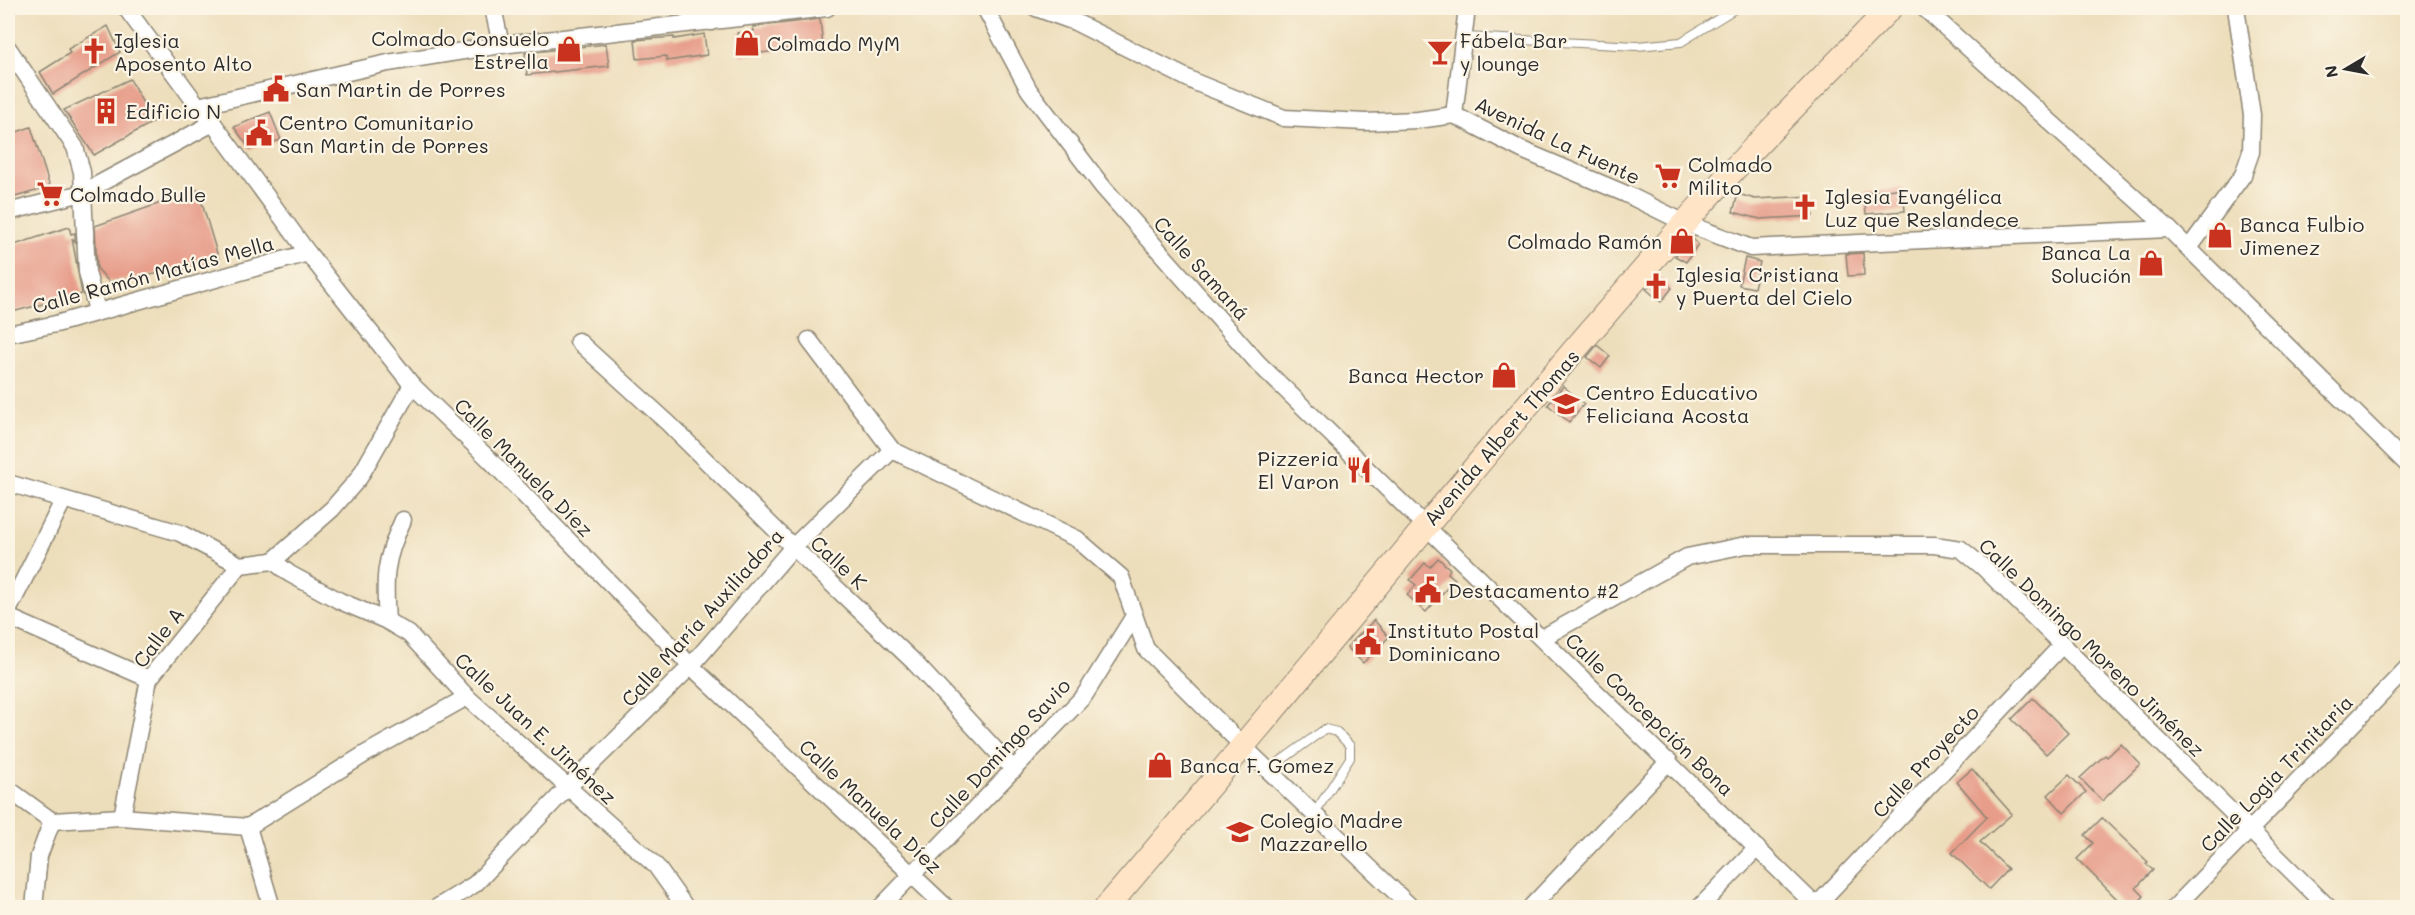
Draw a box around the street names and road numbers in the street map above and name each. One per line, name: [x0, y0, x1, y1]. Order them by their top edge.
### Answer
street label: Avenida La Fuente: [1471, 90, 1645, 190]
street label: Calle Samaná: [1148, 211, 1256, 325]
street label: Calle Ramón Matías Mella: [29, 229, 277, 319]
street label: Avenida Albert Thomas: [1417, 344, 1585, 530]
street label: Calle Manuela Díez: [449, 392, 599, 542]
street label: Calle María Auxiliadora: [615, 523, 789, 711]
street label: Calle K: [805, 529, 873, 595]
street label: Calle Domingo Moreno Jiménez: [1974, 532, 2210, 762]
street label: Calle A: [127, 601, 189, 673]
street label: Calle Concepción Bona: [1560, 627, 1740, 801]
street label: Calle Juan E. Jiménez: [450, 646, 622, 810]
street label: Calle Domingo Savio: [923, 672, 1076, 834]
street label: Calle Logia Trinitaria: [2194, 689, 2358, 857]
street label: Calle Proyecto: [1866, 699, 1984, 823]
street label: Calle Manuela Díez: [794, 733, 948, 879]

